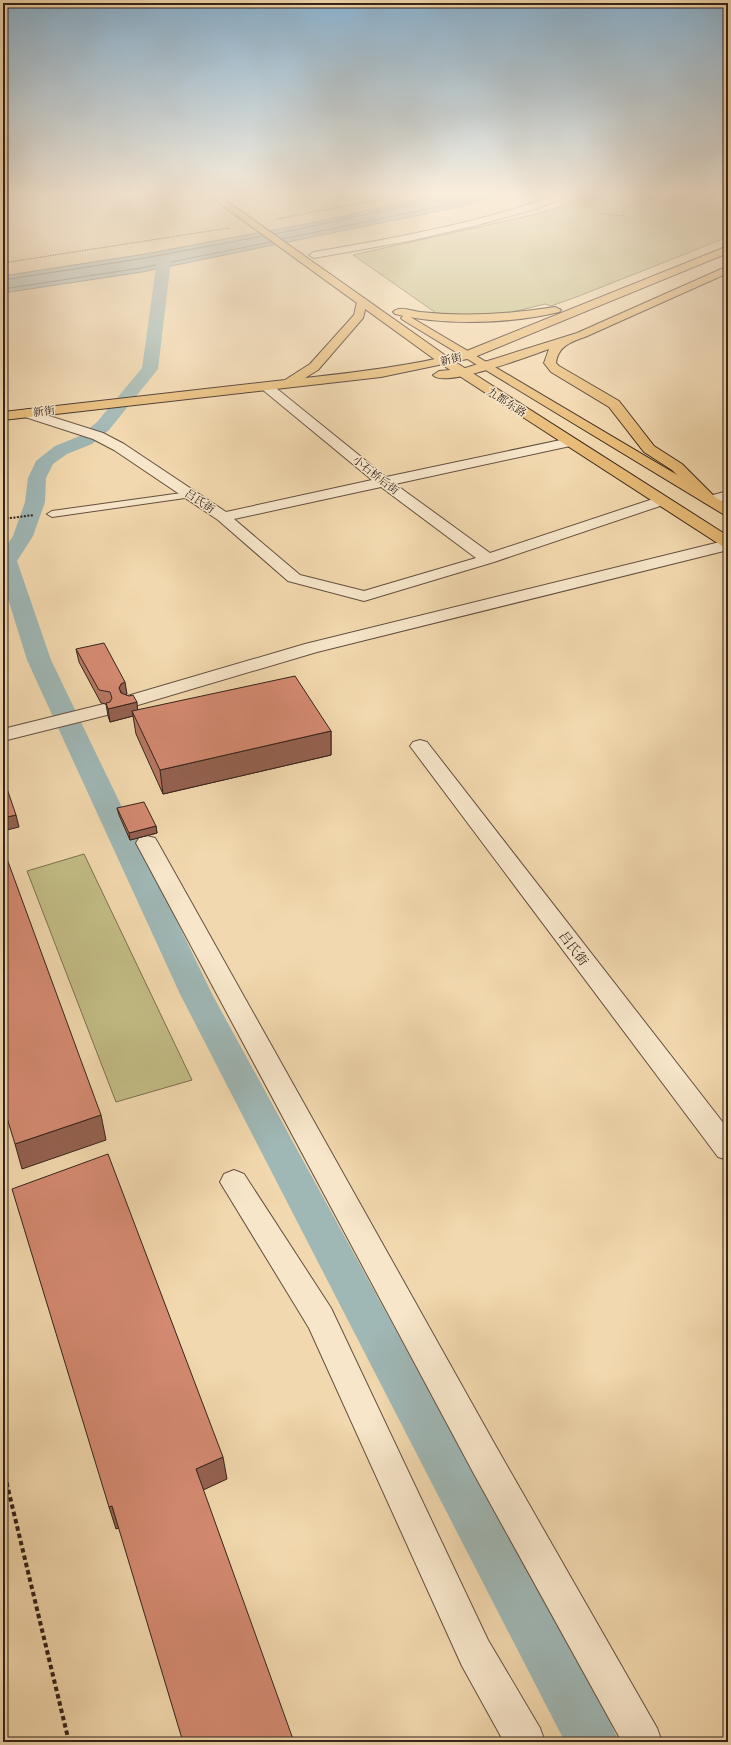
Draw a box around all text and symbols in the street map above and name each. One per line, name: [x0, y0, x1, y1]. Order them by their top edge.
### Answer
street label: 新街: [439, 350, 463, 368]
street label: 九都东路: [485, 384, 529, 420]
street label: 新街: [32, 403, 56, 419]
street label: 小石桥后街: [350, 453, 402, 497]
street label: 吕氏街: [182, 486, 218, 516]
street label: 吕氏街: [555, 928, 592, 969]

